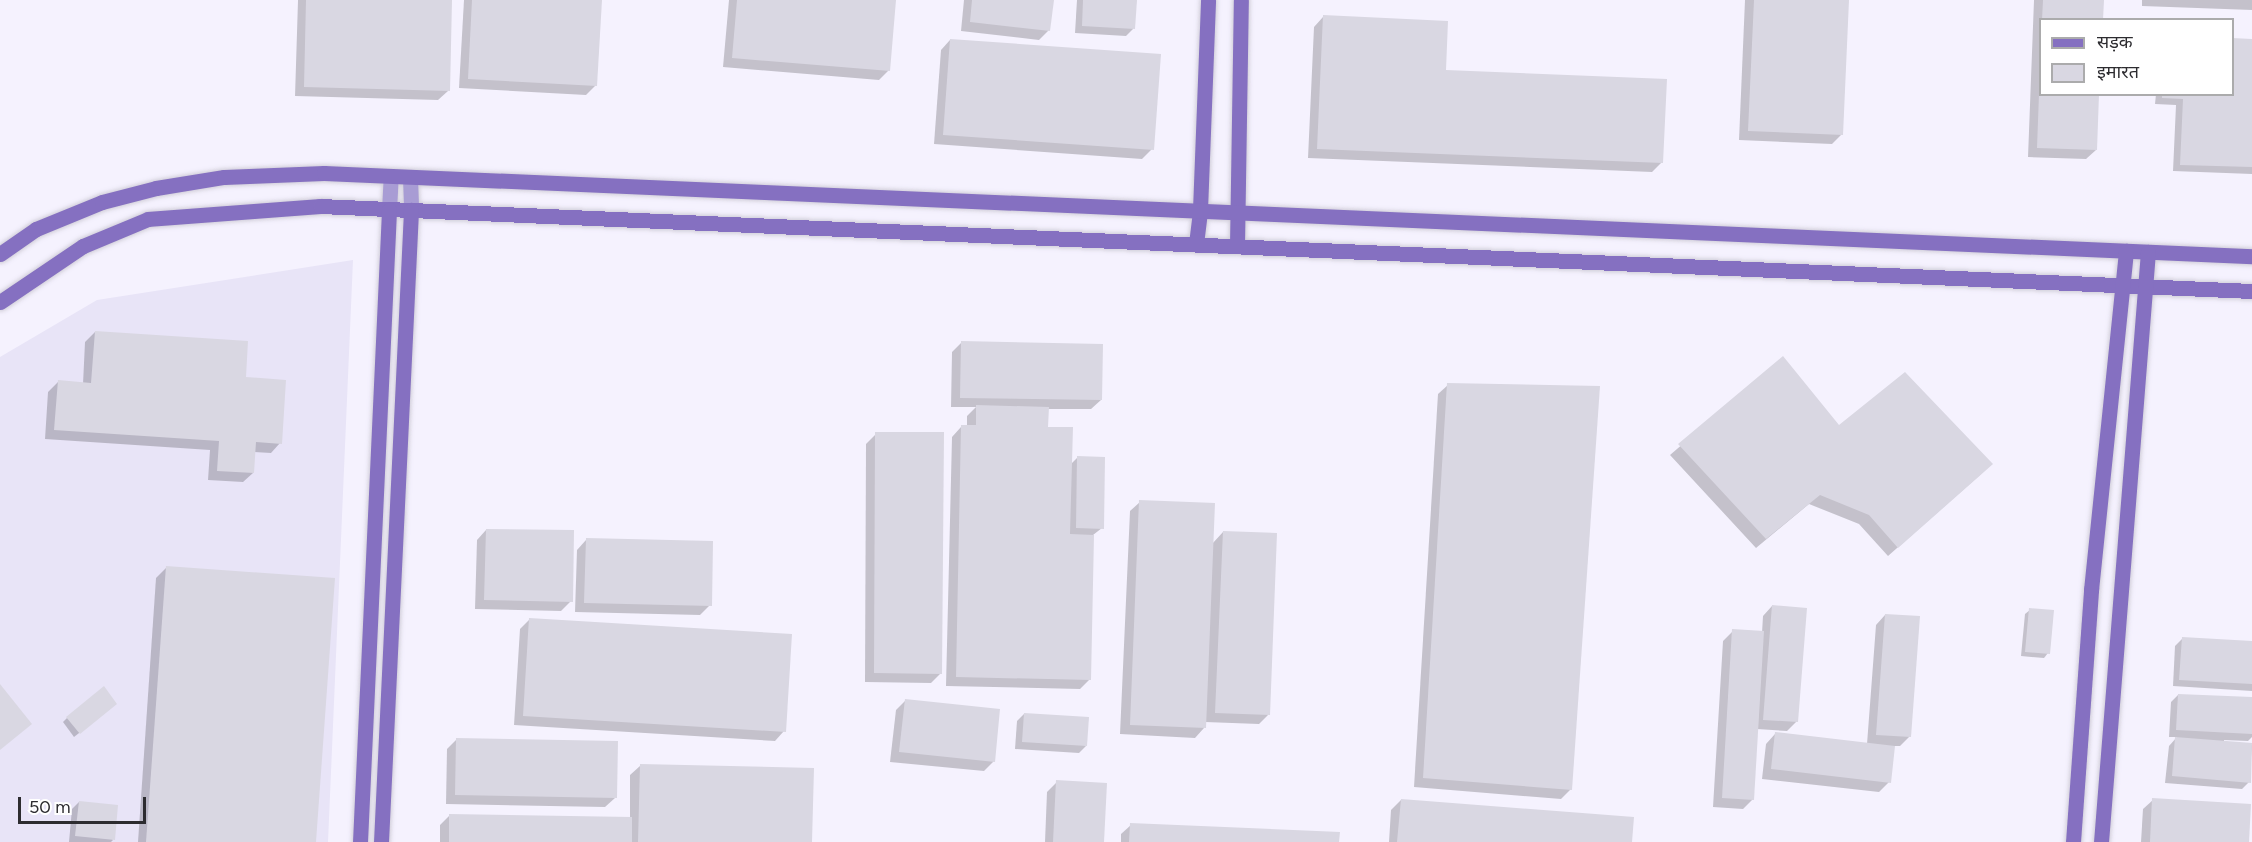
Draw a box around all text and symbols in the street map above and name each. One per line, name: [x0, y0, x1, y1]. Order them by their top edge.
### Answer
legend: [2039, 18, 2234, 96]
text: सड़क: [2097, 31, 2133, 53]
text: इमारत: [2097, 61, 2139, 83]
scale bar: [21, 785, 148, 823]
text: 50 m: [29, 796, 71, 818]

